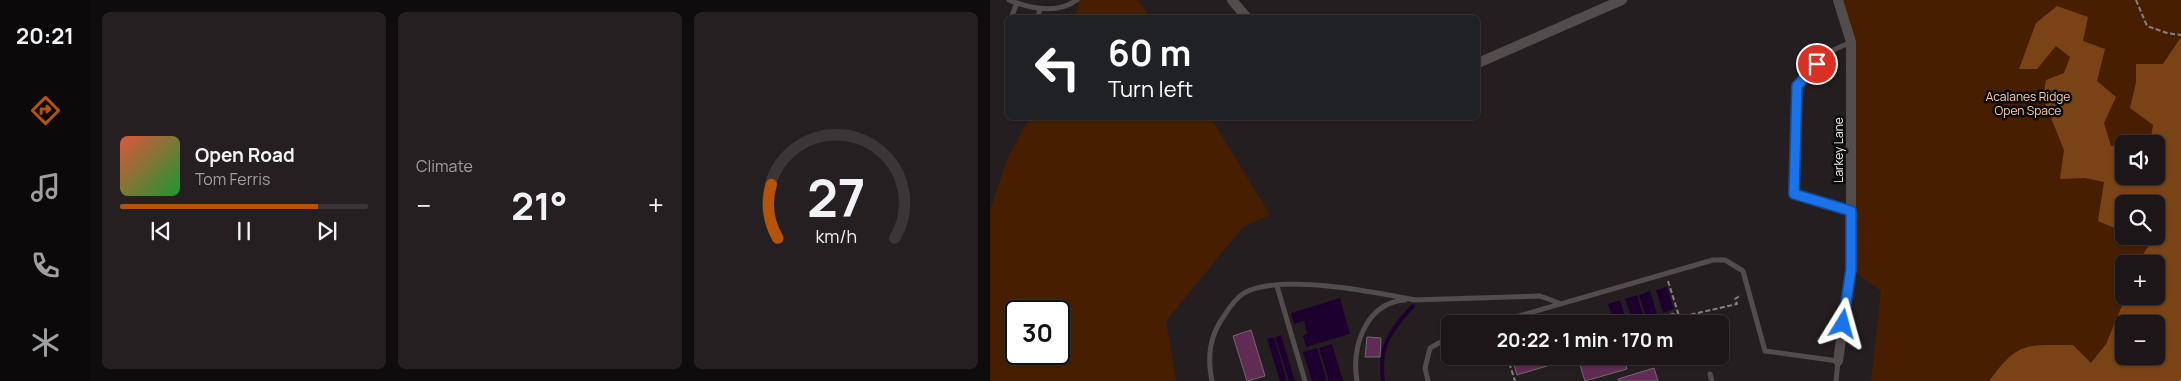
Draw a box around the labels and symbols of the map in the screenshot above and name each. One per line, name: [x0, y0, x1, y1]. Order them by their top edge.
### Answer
pin: [1796, 43, 1838, 85]
park label: Acalanes Ridge Open Space: [1986, 88, 2070, 119]
street label: Larkey Lane: [1830, 117, 1847, 183]
position arrow: [1816, 297, 1868, 349]
speed limit sign: 30: [1005, 300, 1070, 365]

